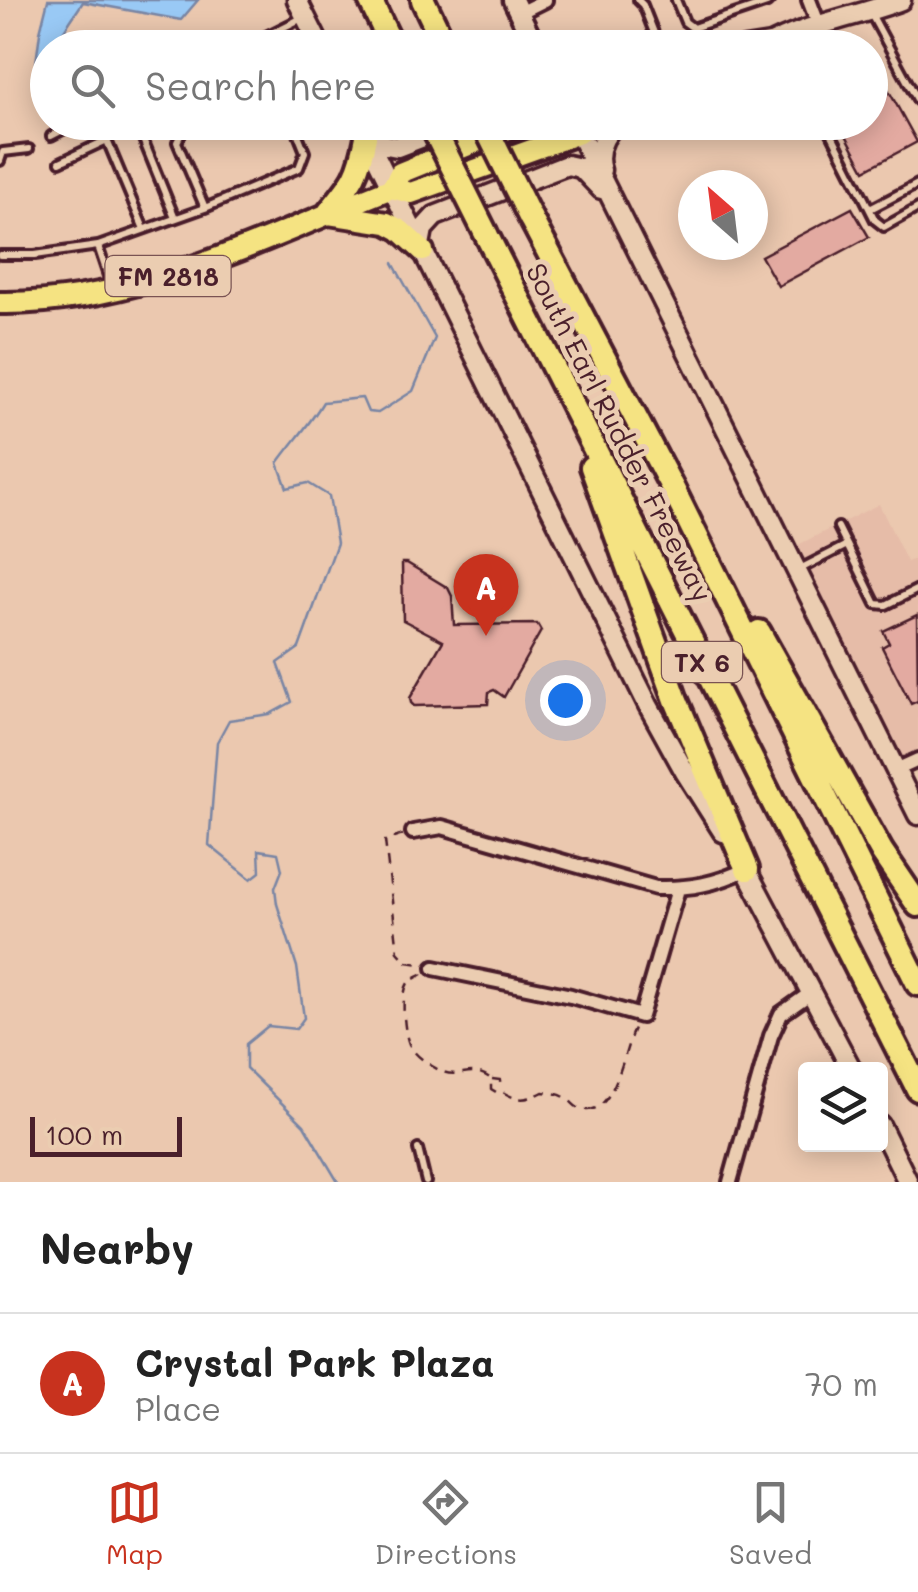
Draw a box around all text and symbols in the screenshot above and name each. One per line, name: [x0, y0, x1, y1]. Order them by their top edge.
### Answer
search box: [30, 30, 888, 140]
icon: search: [65, 58, 120, 113]
text: Search here: [145, 60, 376, 110]
north arrow: [678, 170, 768, 260]
road number: FM 2818: [106, 256, 230, 296]
street label: South Earl Rudder Freeway: [519, 257, 721, 607]
pin: A: [454, 554, 518, 636]
road number: TX 6: [662, 642, 742, 682]
your location: [540, 675, 591, 726]
map controls: [798, 1062, 888, 1152]
button: layers: [798, 1062, 888, 1152]
scale bar: [30, 1112, 182, 1156]
text: 100 m: [45, 1116, 123, 1152]
text: Nearby: [40, 1220, 194, 1275]
text: Crystal Park Plaza: [135, 1337, 494, 1387]
text: A: [61, 1362, 84, 1404]
text: 70 m: [805, 1362, 878, 1404]
text: Place: [135, 1387, 221, 1429]
tab: Map: [106, 1475, 163, 1571]
tab: Directions: [375, 1475, 517, 1571]
tab: Saved: [729, 1475, 812, 1571]

